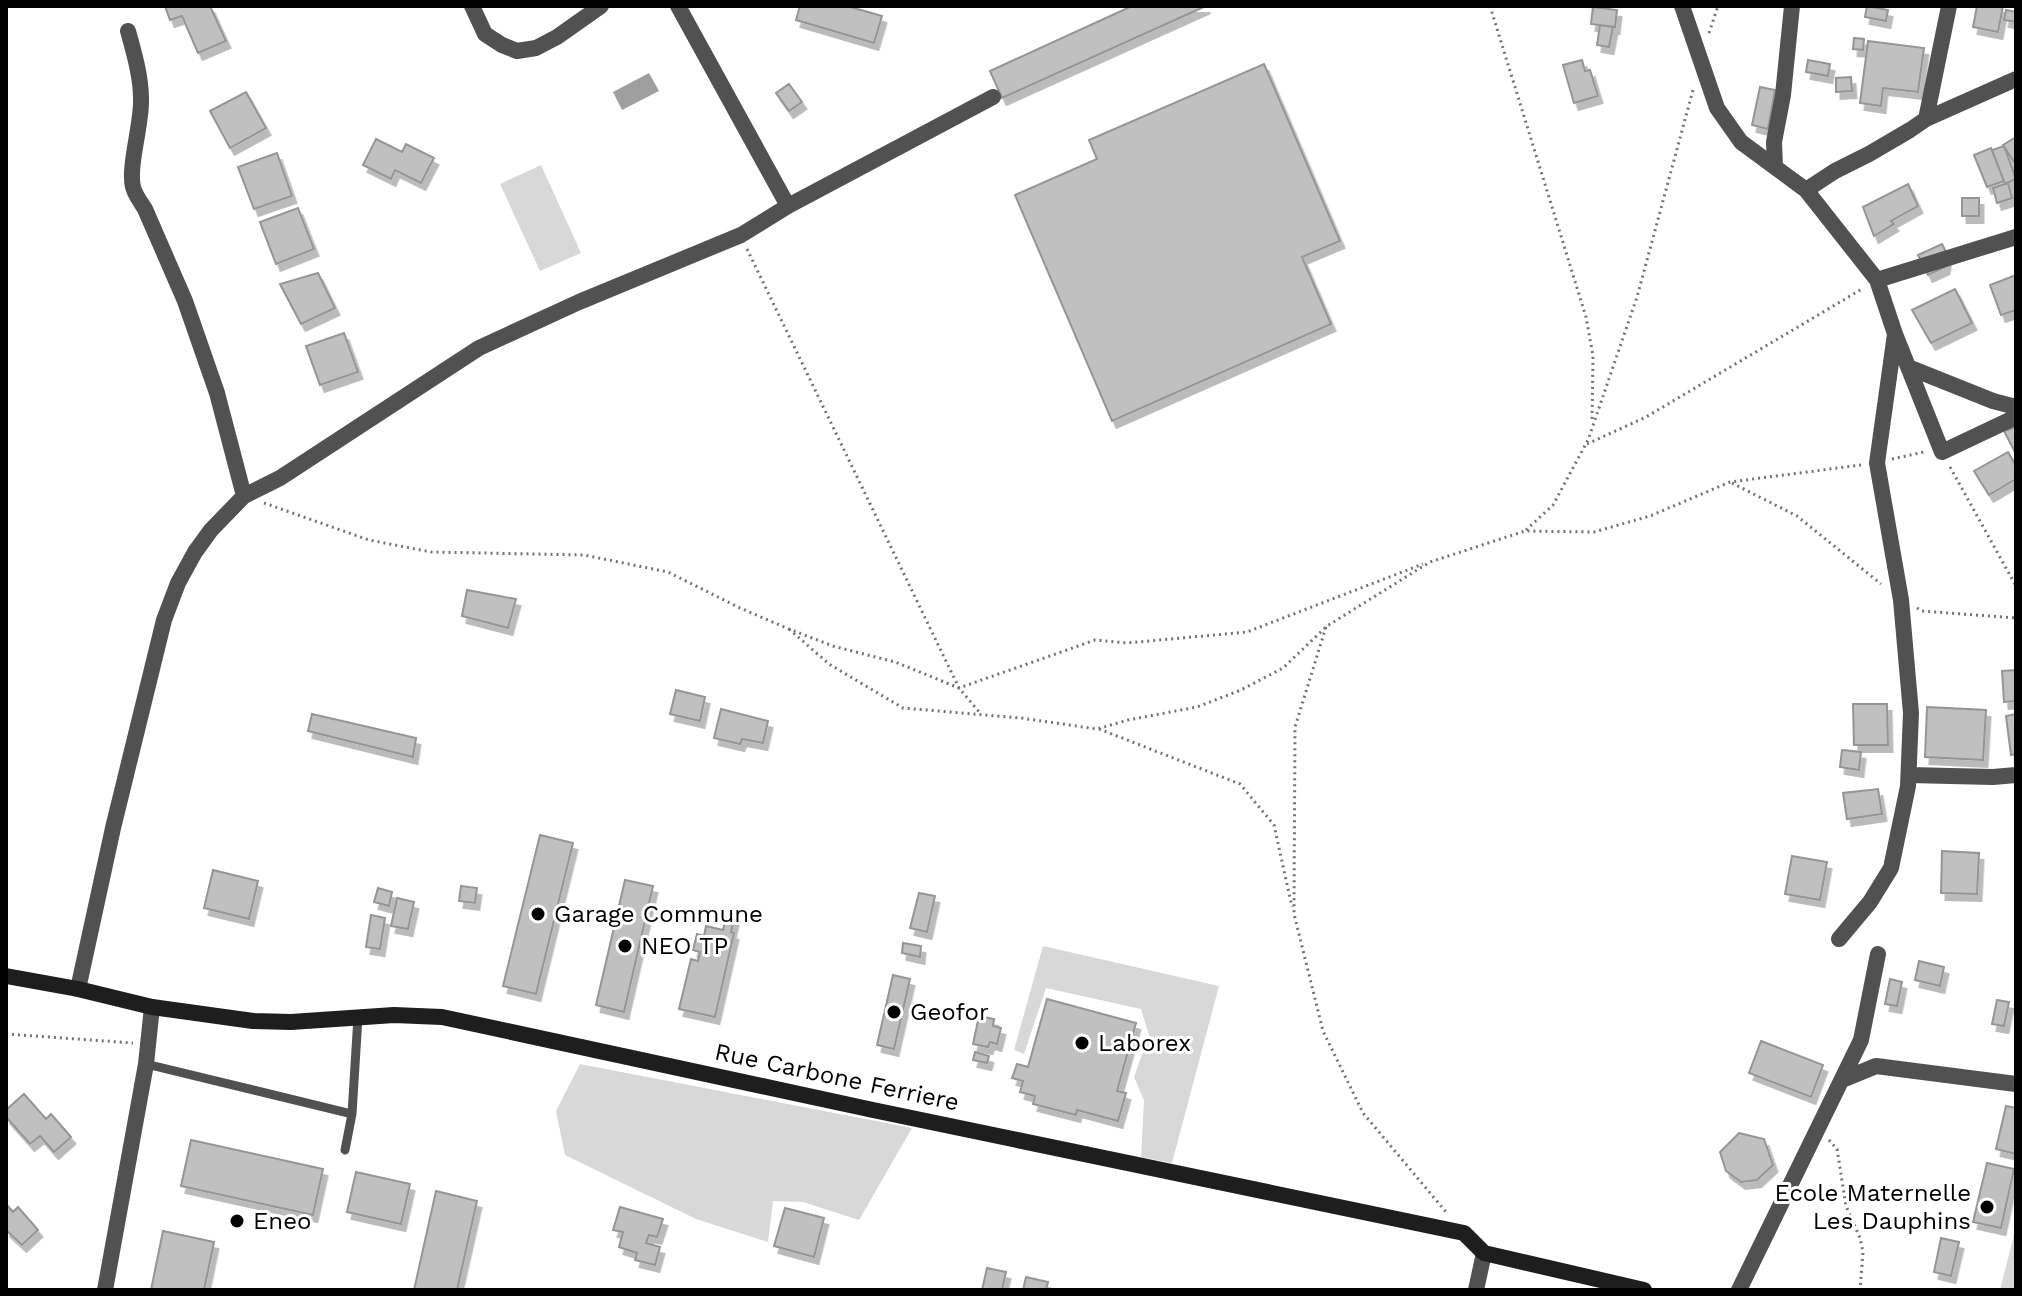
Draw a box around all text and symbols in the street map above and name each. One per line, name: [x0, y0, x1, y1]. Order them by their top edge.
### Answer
place label: Garage Commune: [554, 900, 763, 928]
marker: Garage Commune: [529, 905, 547, 923]
place label: NEO TP: [641, 932, 728, 960]
marker: NEO TP: [616, 937, 634, 955]
place label: Geofor: [910, 998, 989, 1026]
marker: Geofor: [885, 1003, 903, 1021]
place label: Laborex: [1098, 1029, 1191, 1057]
marker: Laborex: [1073, 1034, 1091, 1052]
street label: Rue Carbone Ferriere: [712, 1037, 962, 1117]
place label: Ecole Maternelle Les Dauphins: [1775, 1179, 1971, 1235]
marker: Ecole Maternelle Les Dauphins: [1978, 1198, 1996, 1216]
place label: Eneo: [253, 1207, 311, 1235]
marker: Eneo: [228, 1212, 246, 1230]

